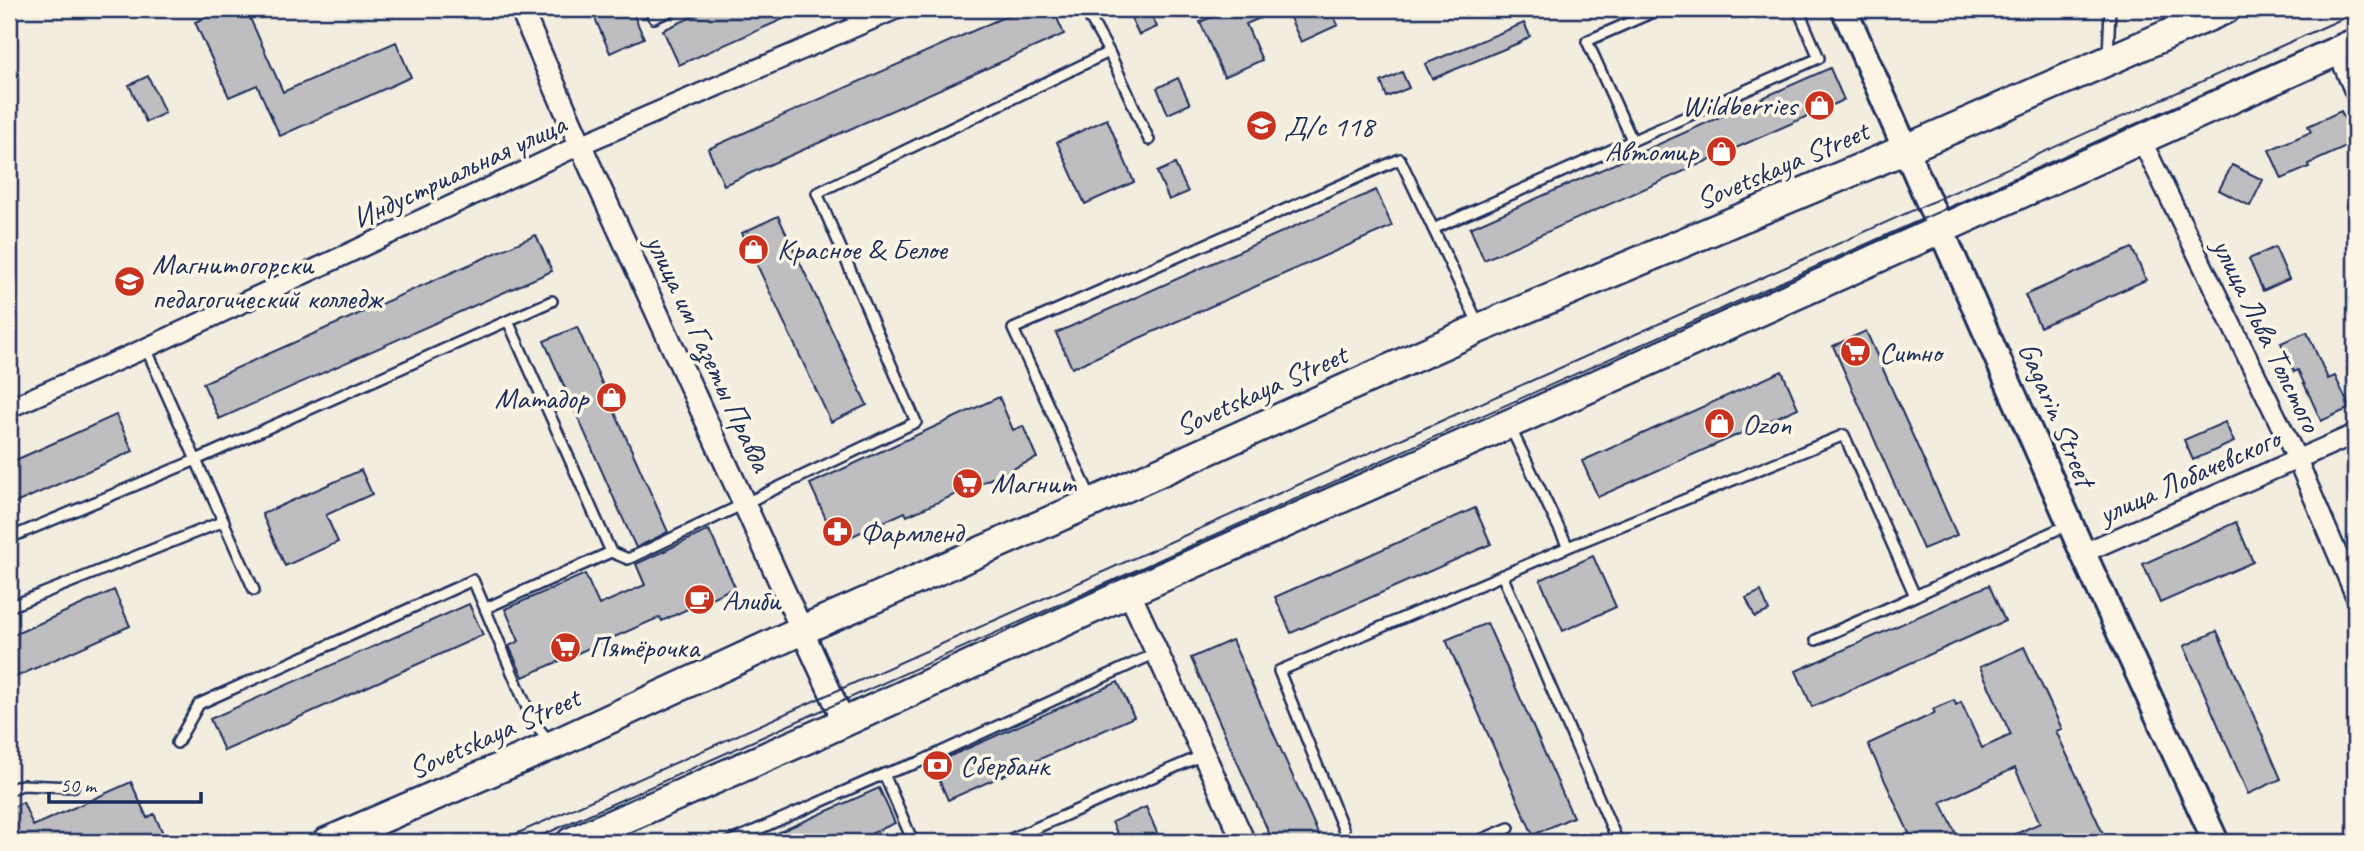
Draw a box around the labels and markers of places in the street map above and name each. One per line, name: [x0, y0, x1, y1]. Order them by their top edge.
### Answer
place label: Wildberries: [1682, 86, 1800, 124]
shop icon: Wildberries: [1803, 88, 1837, 122]
place label: Д/с 118: [1284, 107, 1376, 145]
school or university icon: Д/с 118: [1244, 109, 1278, 143]
place label: Автомир: [1605, 132, 1700, 170]
shop icon: Автомир: [1704, 134, 1738, 168]
place label: Красное & Белое: [777, 230, 949, 268]
shop icon: Красное & Белое: [737, 232, 771, 266]
place label: Магнитогорски педагогический колледж: [152, 245, 384, 317]
school or university icon: Магнитогорски педагогический колледж: [112, 264, 146, 298]
place label: Ситно: [1879, 333, 1945, 371]
supermarket icon: Ситно: [1839, 335, 1873, 369]
place label: Матадор: [495, 379, 590, 417]
shop icon: Матадор: [594, 381, 628, 415]
place label: Ozon: [1742, 405, 1792, 443]
shop icon: Ozon: [1702, 407, 1736, 441]
place label: Магнит: [991, 464, 1077, 502]
supermarket icon: Магнит: [951, 466, 985, 500]
place label: Фармленд: [860, 513, 965, 551]
pharmacy icon: Фармленд: [820, 515, 854, 549]
place label: Алиби: [722, 581, 782, 619]
cafe icon: Алиби: [682, 583, 716, 617]
place label: Пятёрочка: [589, 628, 701, 666]
supermarket icon: Пятёрочка: [549, 630, 583, 664]
place label: Сбербанк: [960, 746, 1051, 784]
bank icon: Сбербанк: [920, 748, 954, 782]

